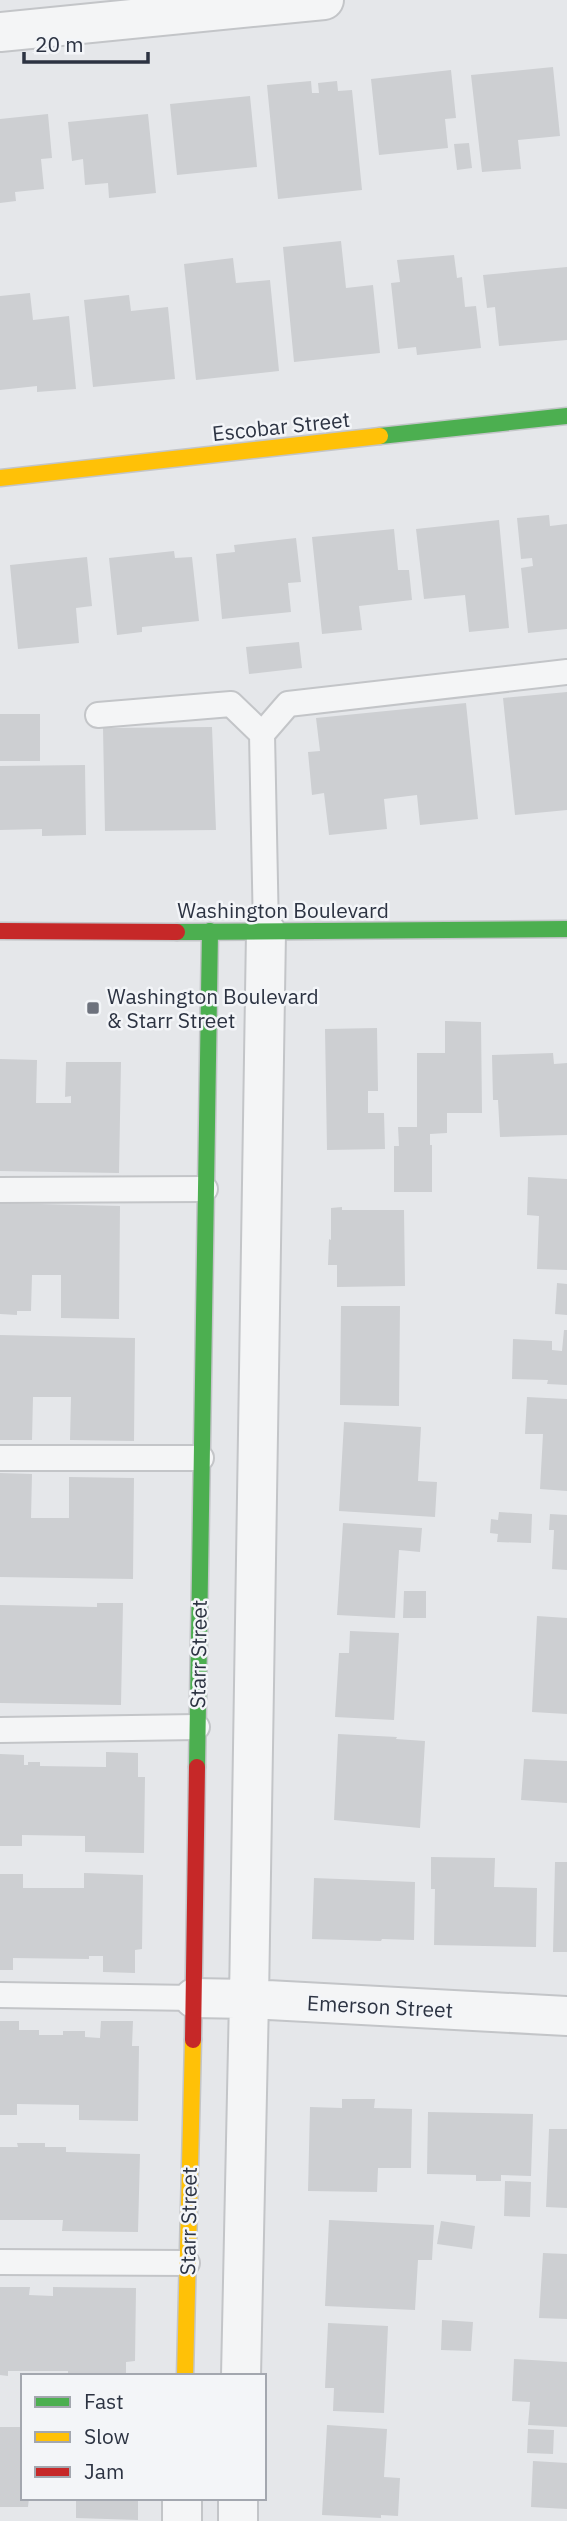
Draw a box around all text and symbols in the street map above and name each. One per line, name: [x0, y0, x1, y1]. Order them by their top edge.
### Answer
scale bar: [24, 21, 149, 65]
text: 20 m: [35, 30, 84, 58]
street label: Escobar Street: [211, 405, 351, 447]
street label: Washington Boulevard: [177, 896, 389, 924]
place label: Washington Boulevard & Starr Street: [107, 982, 319, 1034]
marker: Washington Boulevard & Starr Street: [85, 1000, 101, 1016]
street label: Starr Street: [183, 1599, 213, 1709]
street label: Emerson Street: [306, 1988, 454, 2024]
street label: Starr Street: [173, 2166, 203, 2276]
legend: [21, 2374, 266, 2500]
text: Fast: [84, 2387, 124, 2415]
text: Slow: [84, 2422, 130, 2450]
text: Jam: [84, 2457, 124, 2485]

